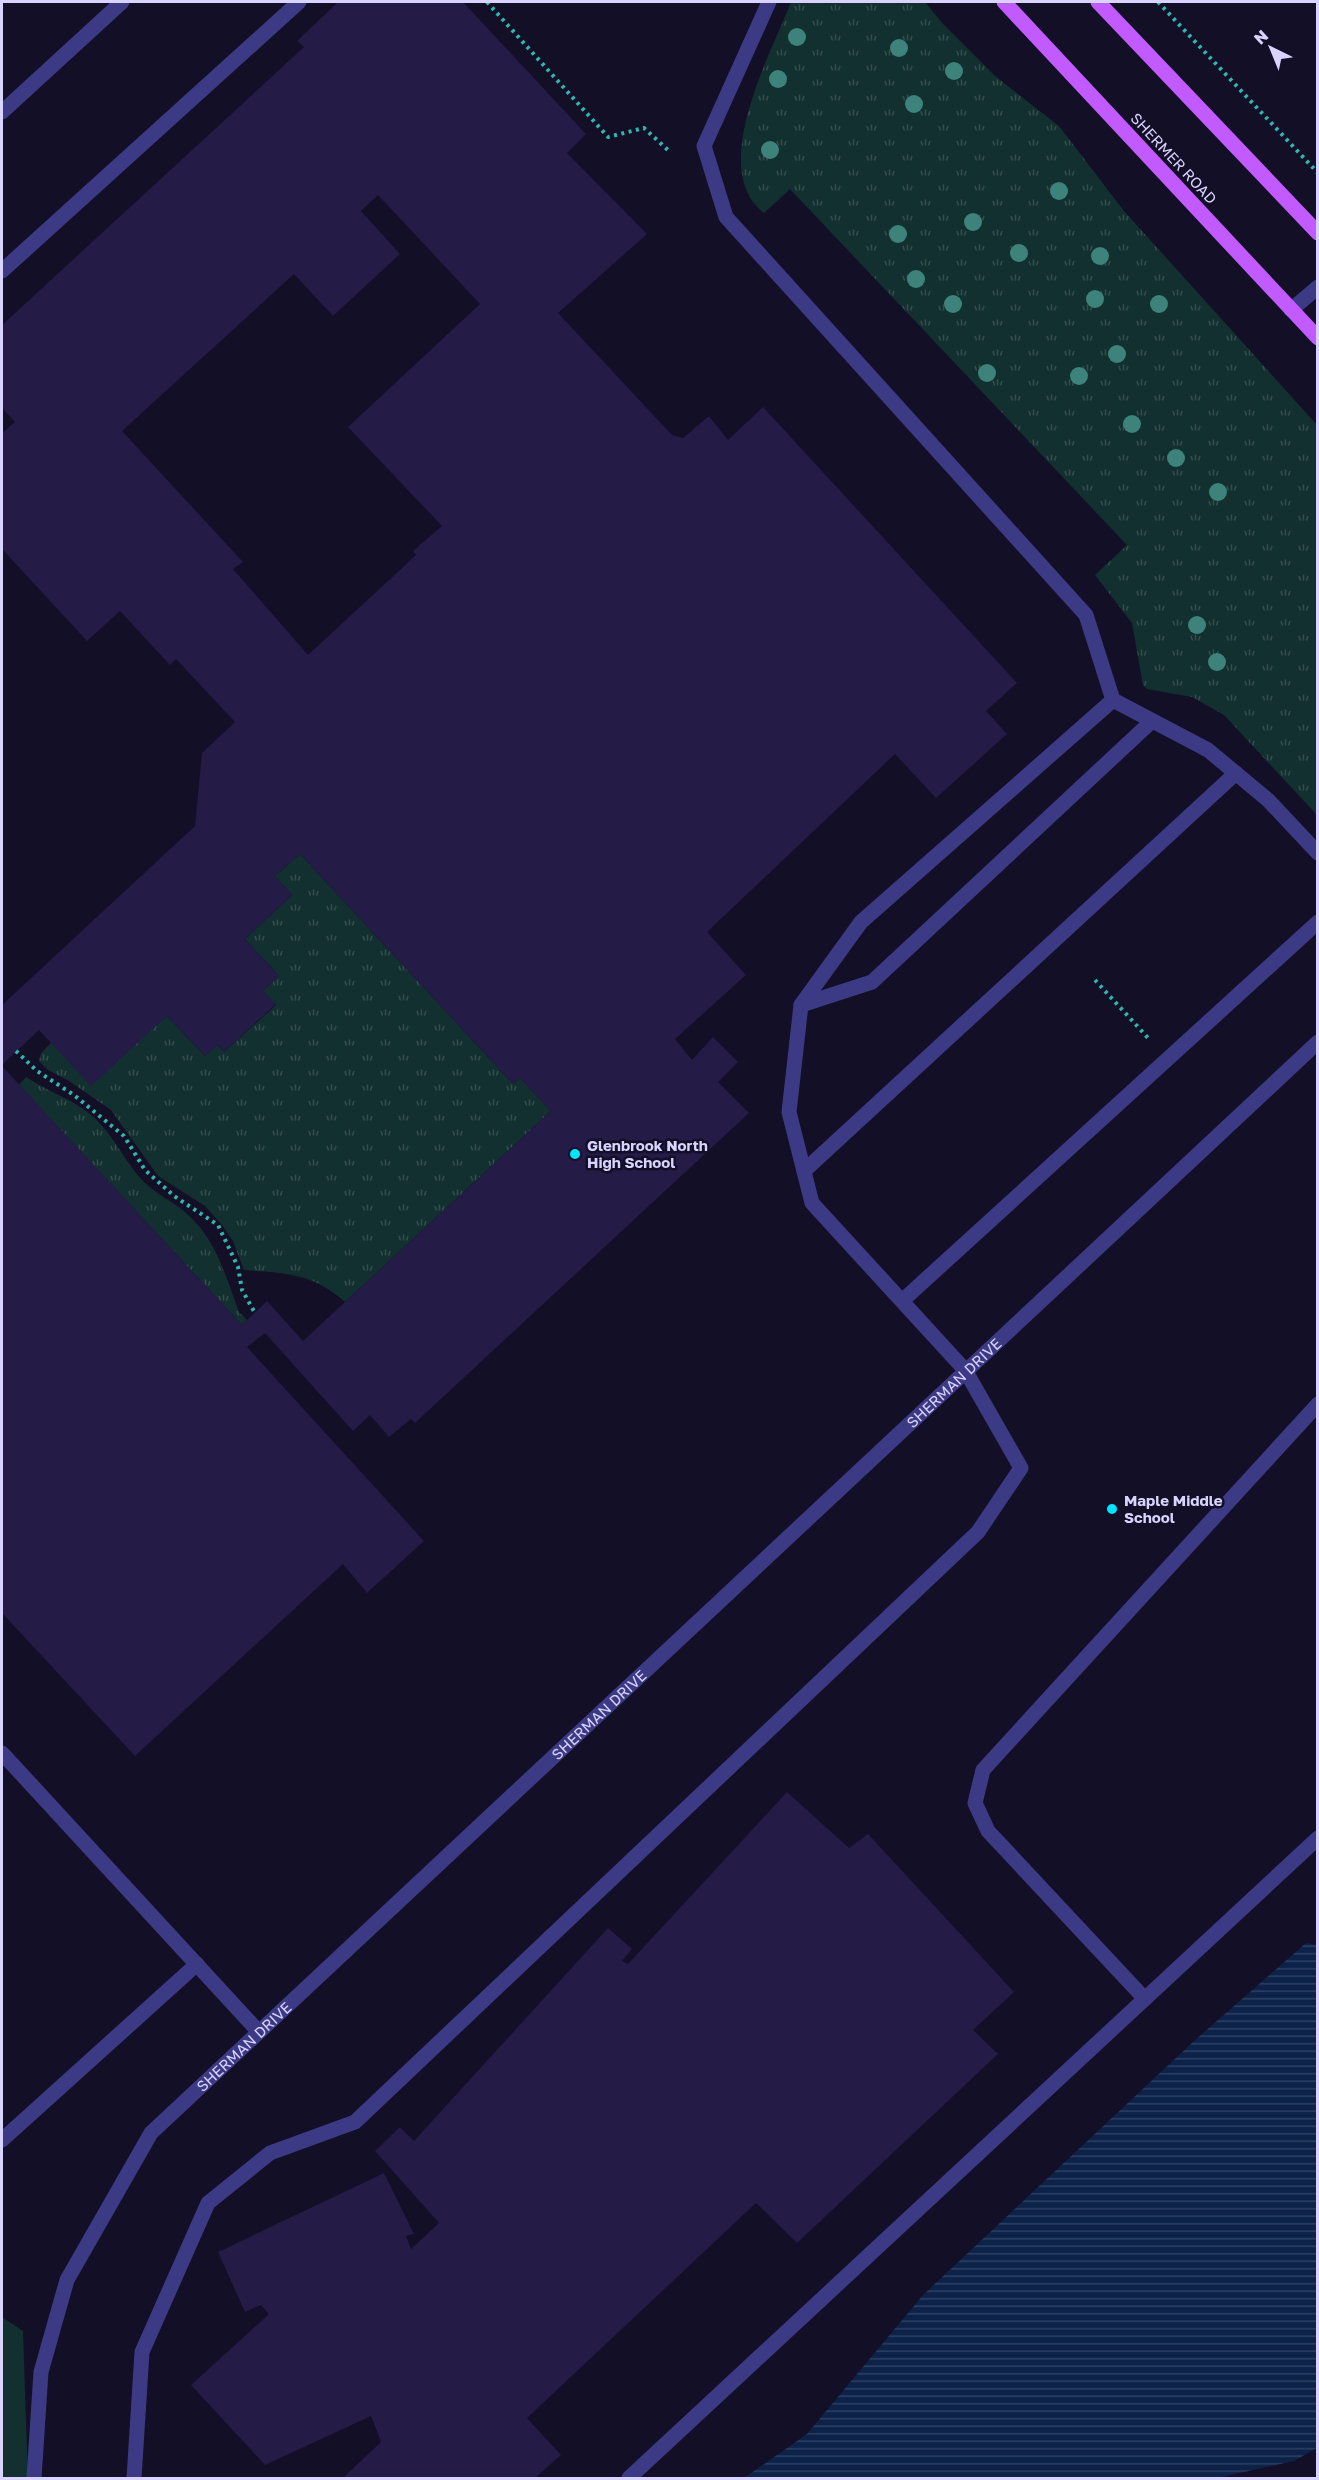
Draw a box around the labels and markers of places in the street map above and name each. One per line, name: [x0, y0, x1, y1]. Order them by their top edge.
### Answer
place label: Glenbrook North High School: [587, 1136, 708, 1171]
marker: Glenbrook North High School: [568, 1147, 582, 1161]
place label: Maple Middle School: [1124, 1491, 1223, 1526]
marker: Maple Middle School: [1105, 1502, 1119, 1516]

